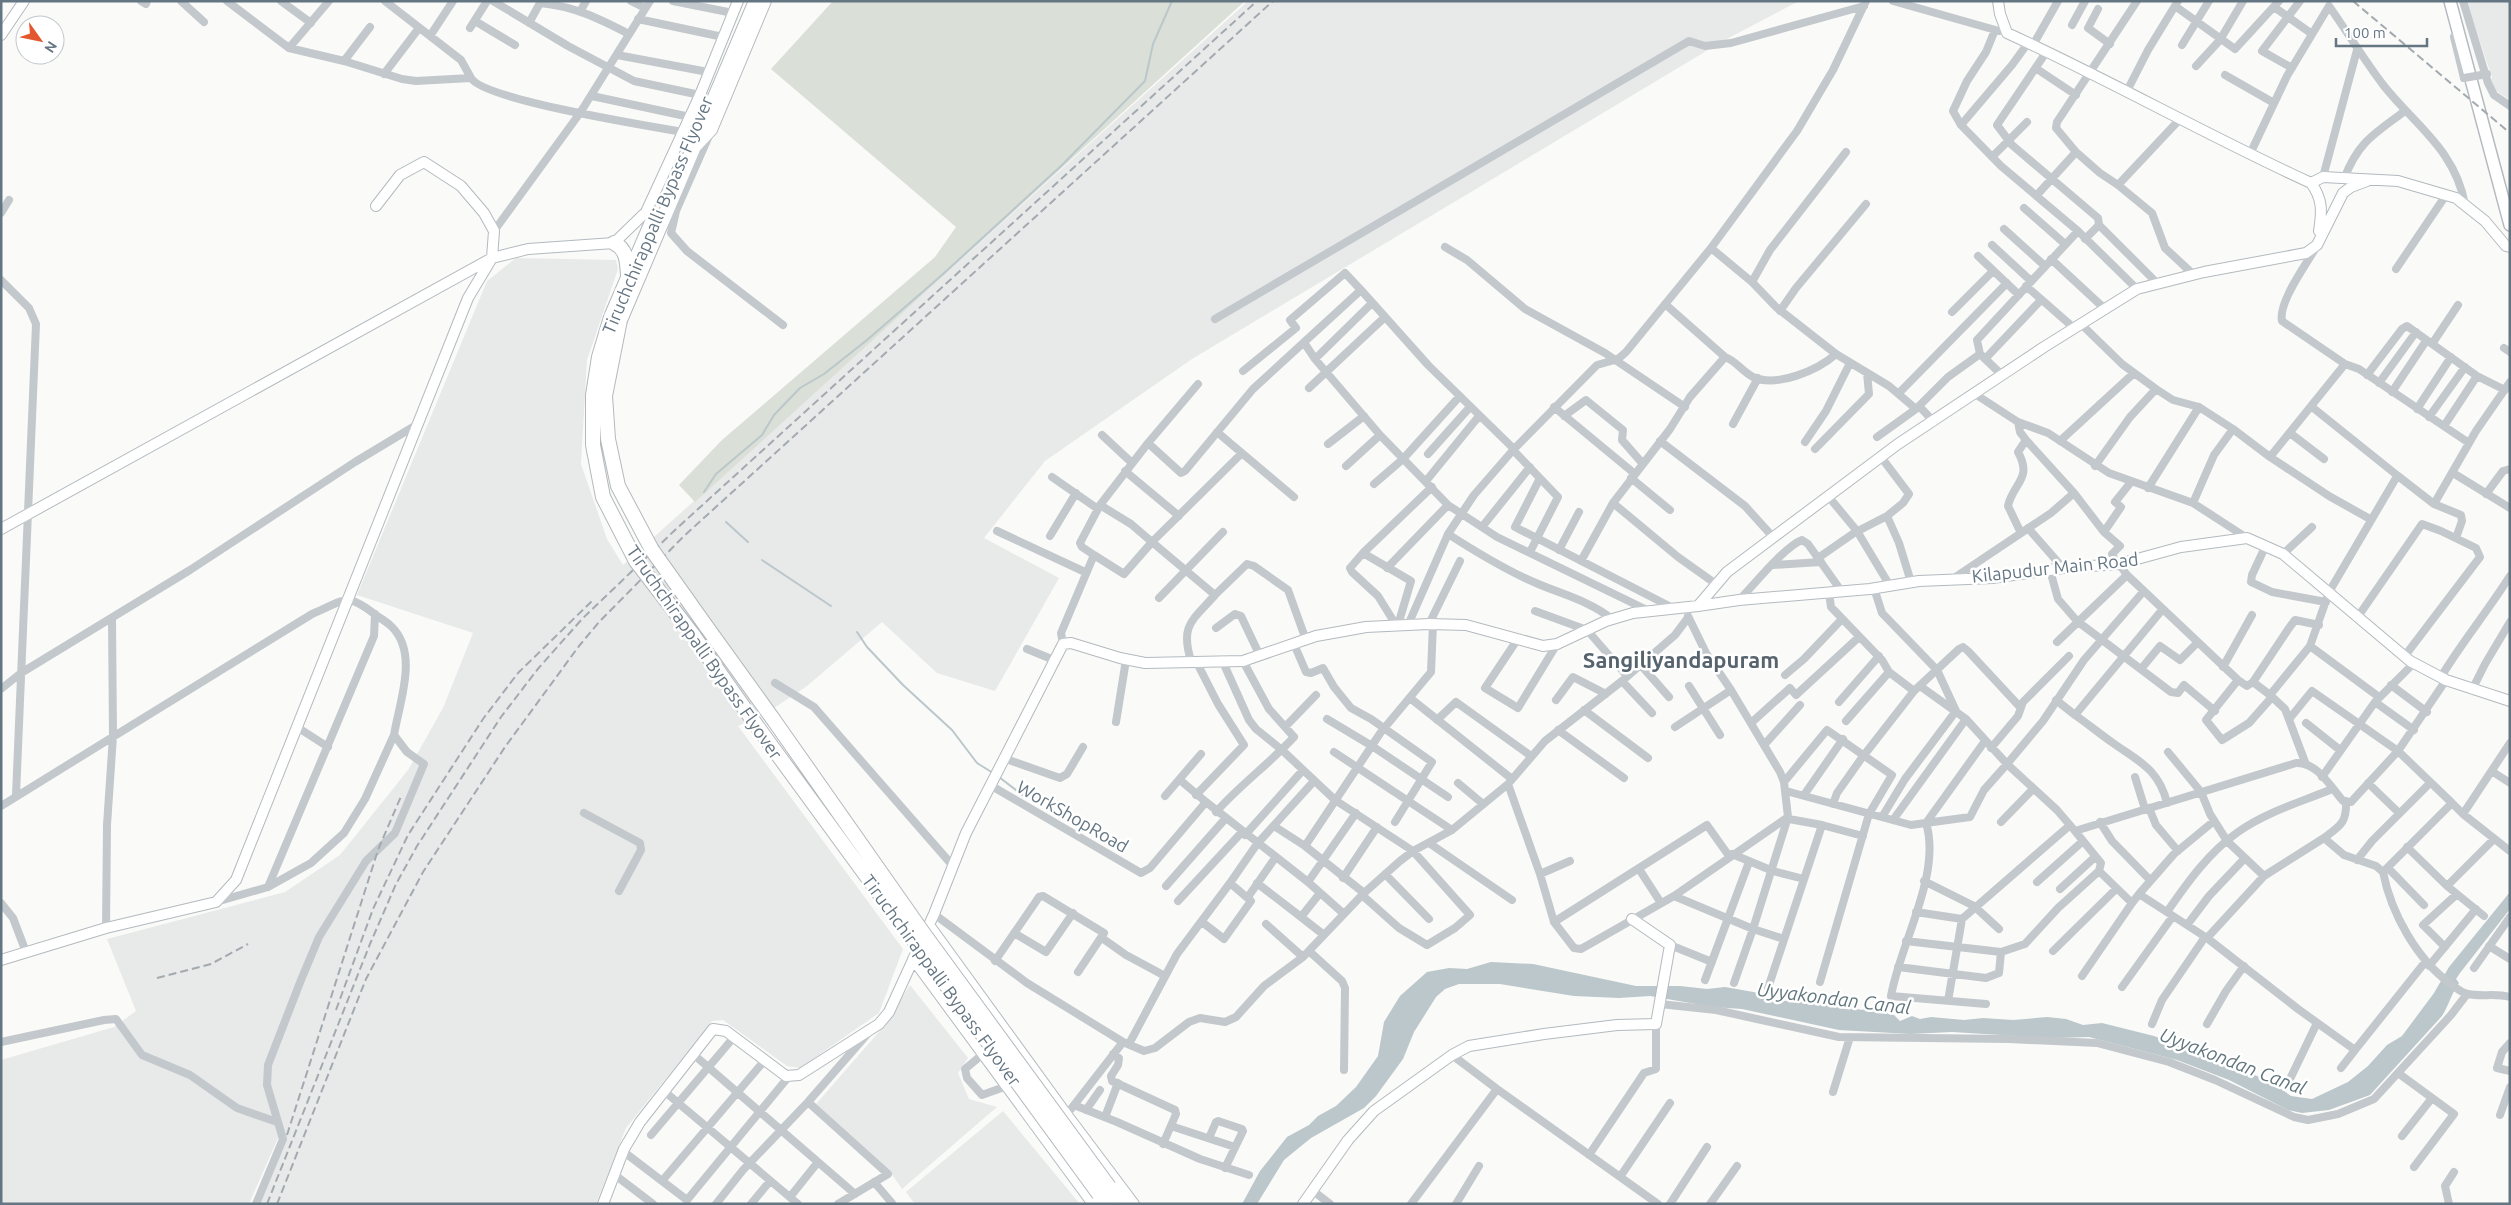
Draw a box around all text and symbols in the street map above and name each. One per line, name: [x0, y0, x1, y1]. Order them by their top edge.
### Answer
north arrow: [15, 15, 65, 65]
scale bar: [2336, 15, 2427, 47]
text: 100 m: [2344, 24, 2386, 41]
text: N: [41, 38, 60, 56]
street label: Tiruchchirappalli Bypass Flyover: [598, 93, 716, 337]
street label: Tiruchchirappalli Bypass Flyover: [623, 541, 787, 763]
street label: Kilapudur Main Road: [1971, 548, 2139, 586]
district label: Sangiliyandapuram: [1583, 647, 1779, 672]
street label: WorkShopRoad: [1014, 776, 1132, 856]
street label: Tiruchchirappalli Bypass Flyover: [859, 870, 1026, 1090]
water label: Uyyakondan Canal: [1756, 978, 1913, 1018]
water label: Uyyakondan Canal: [2157, 1023, 2310, 1099]

